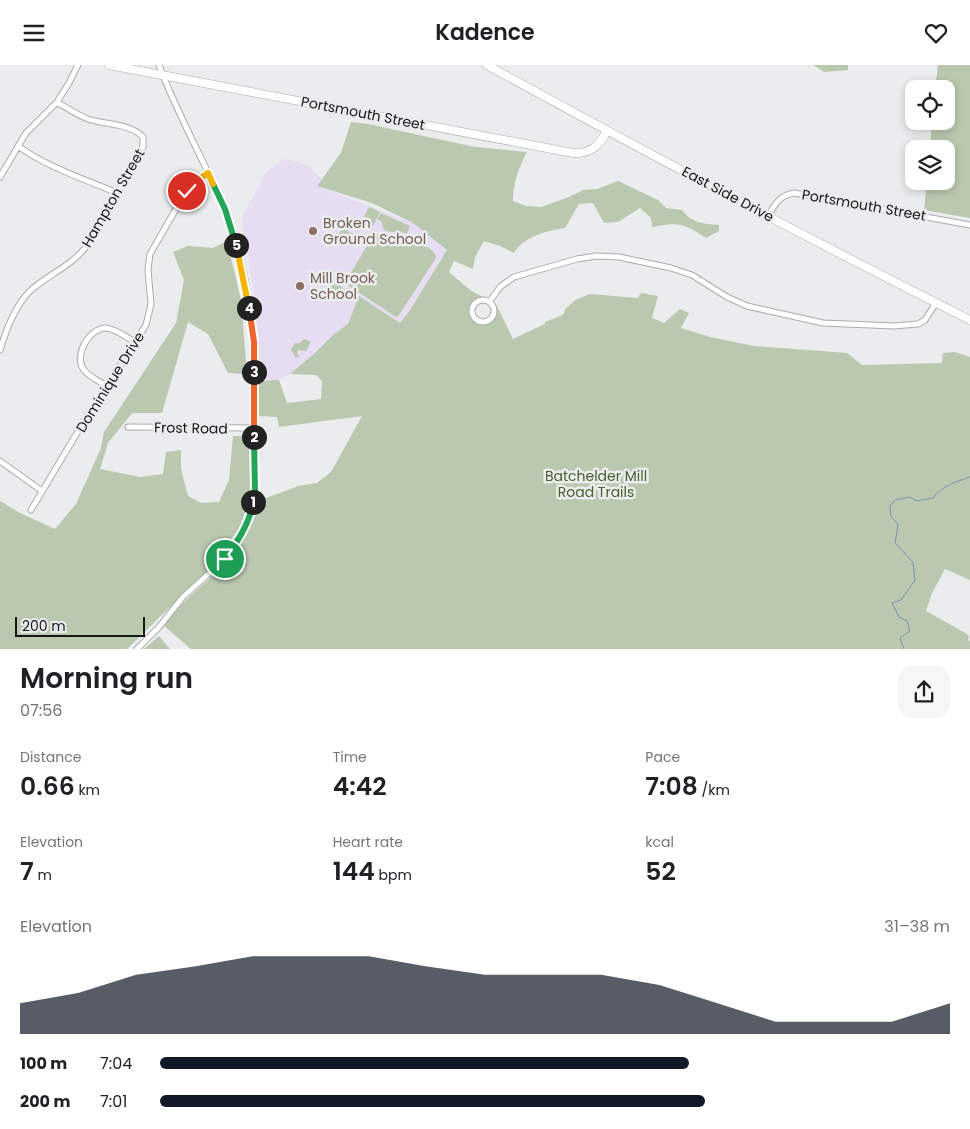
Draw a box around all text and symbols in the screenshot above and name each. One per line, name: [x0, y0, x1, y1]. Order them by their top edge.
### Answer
text: Kadence: [435, 17, 535, 48]
icon: menu: [20, 19, 48, 47]
icon: heart: [922, 19, 950, 47]
map controls: [905, 80, 955, 190]
button: locate: [905, 80, 955, 130]
street label: Portsmouth Street: [299, 91, 427, 135]
button: layers: [905, 140, 955, 190]
street label: Hampton Street: [77, 145, 149, 251]
street label: East Side Drive: [679, 161, 778, 227]
pin: [166, 170, 208, 212]
icon: check: [173, 177, 201, 205]
street label: Portsmouth Street: [800, 184, 928, 226]
place label: Broken Ground School: [323, 213, 426, 249]
marker: Broken Ground School: [307, 225, 319, 237]
pin: 5: [224, 233, 248, 257]
text: 5: [232, 235, 241, 255]
place label: Mill Brook School: [310, 268, 376, 304]
marker: Mill Brook School: [294, 280, 306, 292]
pin: 4: [236, 295, 262, 321]
text: 4: [245, 298, 254, 318]
street label: Dominique Drive: [71, 328, 149, 436]
pin: 3: [242, 359, 266, 385]
text: 3: [250, 362, 259, 382]
street label: Frost Road: [154, 417, 228, 439]
pin: 2: [242, 425, 266, 449]
text: 2: [251, 427, 259, 447]
park label: Batchelder Mill Road Trails: [545, 466, 647, 502]
pin: 1: [240, 489, 266, 515]
text: 1: [251, 492, 256, 512]
pin: [204, 538, 246, 580]
icon: arrive: [211, 545, 239, 573]
scale bar: [15, 614, 145, 637]
text: 200 m: [22, 616, 66, 636]
text: Morning run: [20, 659, 193, 698]
button: share: [898, 666, 950, 718]
text: 07:56: [20, 699, 62, 722]
text: Distance: [20, 747, 81, 767]
text: Time: [333, 747, 367, 767]
text: Pace: [645, 747, 680, 767]
text: 0.66: [20, 769, 75, 804]
text: 4:42: [333, 769, 387, 804]
text: 7:08: [645, 769, 698, 804]
text: km: [75, 780, 100, 800]
text: /km: [698, 780, 730, 800]
text: Elevation: [20, 832, 83, 852]
text: Heart rate: [333, 832, 403, 852]
text: kcal: [645, 832, 674, 852]
text: 7: [20, 854, 34, 889]
text: 144: [333, 854, 375, 889]
text: 52: [645, 854, 676, 889]
text: m: [34, 865, 52, 885]
text: bpm: [375, 865, 412, 885]
text: Elevation: [20, 915, 92, 938]
text: 31–38 m: [884, 915, 950, 938]
text: 100 m: [20, 1052, 67, 1075]
text: 7:04: [100, 1052, 132, 1075]
text: 200 m: [20, 1090, 70, 1113]
text: 7:01: [100, 1090, 127, 1113]

